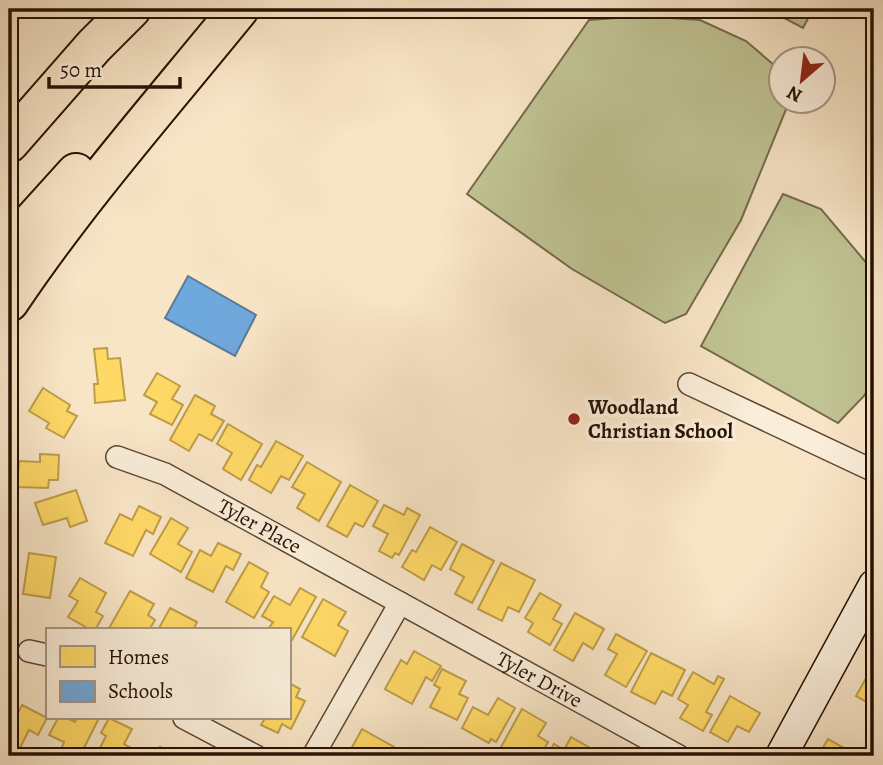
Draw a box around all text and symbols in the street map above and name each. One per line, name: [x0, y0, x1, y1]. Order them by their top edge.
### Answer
scale bar: [49, 46, 180, 90]
north arrow: [768, 46, 838, 116]
text: 50 m: [60, 56, 102, 84]
text: N: [782, 79, 807, 109]
place label: Woodland Christian School: [587, 393, 733, 445]
marker: Woodland Christian School: [566, 411, 582, 427]
street label: Tyler Place: [213, 492, 306, 560]
legend: [46, 628, 290, 720]
text: Homes: [108, 643, 169, 671]
street label: Tyler Drive: [492, 645, 587, 714]
text: Schools: [108, 677, 173, 705]

